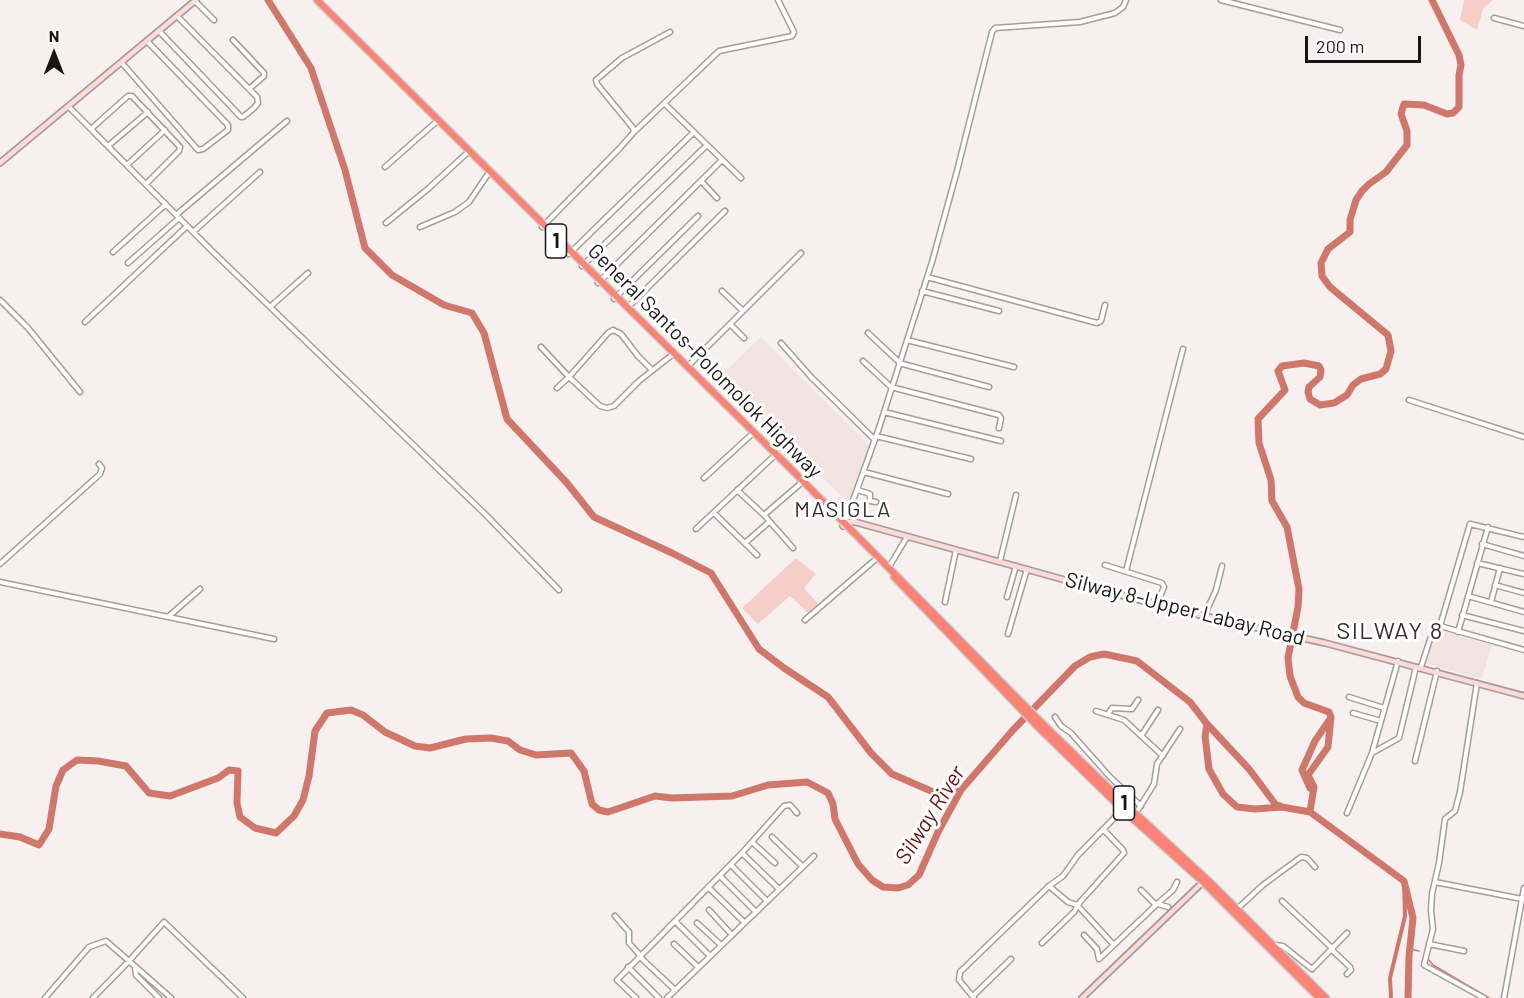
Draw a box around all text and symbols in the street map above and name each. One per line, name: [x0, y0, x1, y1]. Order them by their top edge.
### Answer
north arrow: [24, 24, 84, 84]
scale bar: [1308, 24, 1424, 62]
text: N: [49, 26, 59, 45]
text: 200 m: [1316, 35, 1364, 57]
road number: 1: [546, 224, 566, 258]
street label: General Santos-Polomolok Highway: [583, 239, 827, 483]
district label: MASIGLA: [794, 497, 892, 523]
street label: Silway 8-Upper Labay Road: [1063, 567, 1307, 651]
district label: SILWAY 8: [1336, 617, 1444, 645]
water label: Silway River: [889, 761, 971, 869]
road number: 1: [1114, 786, 1134, 820]

